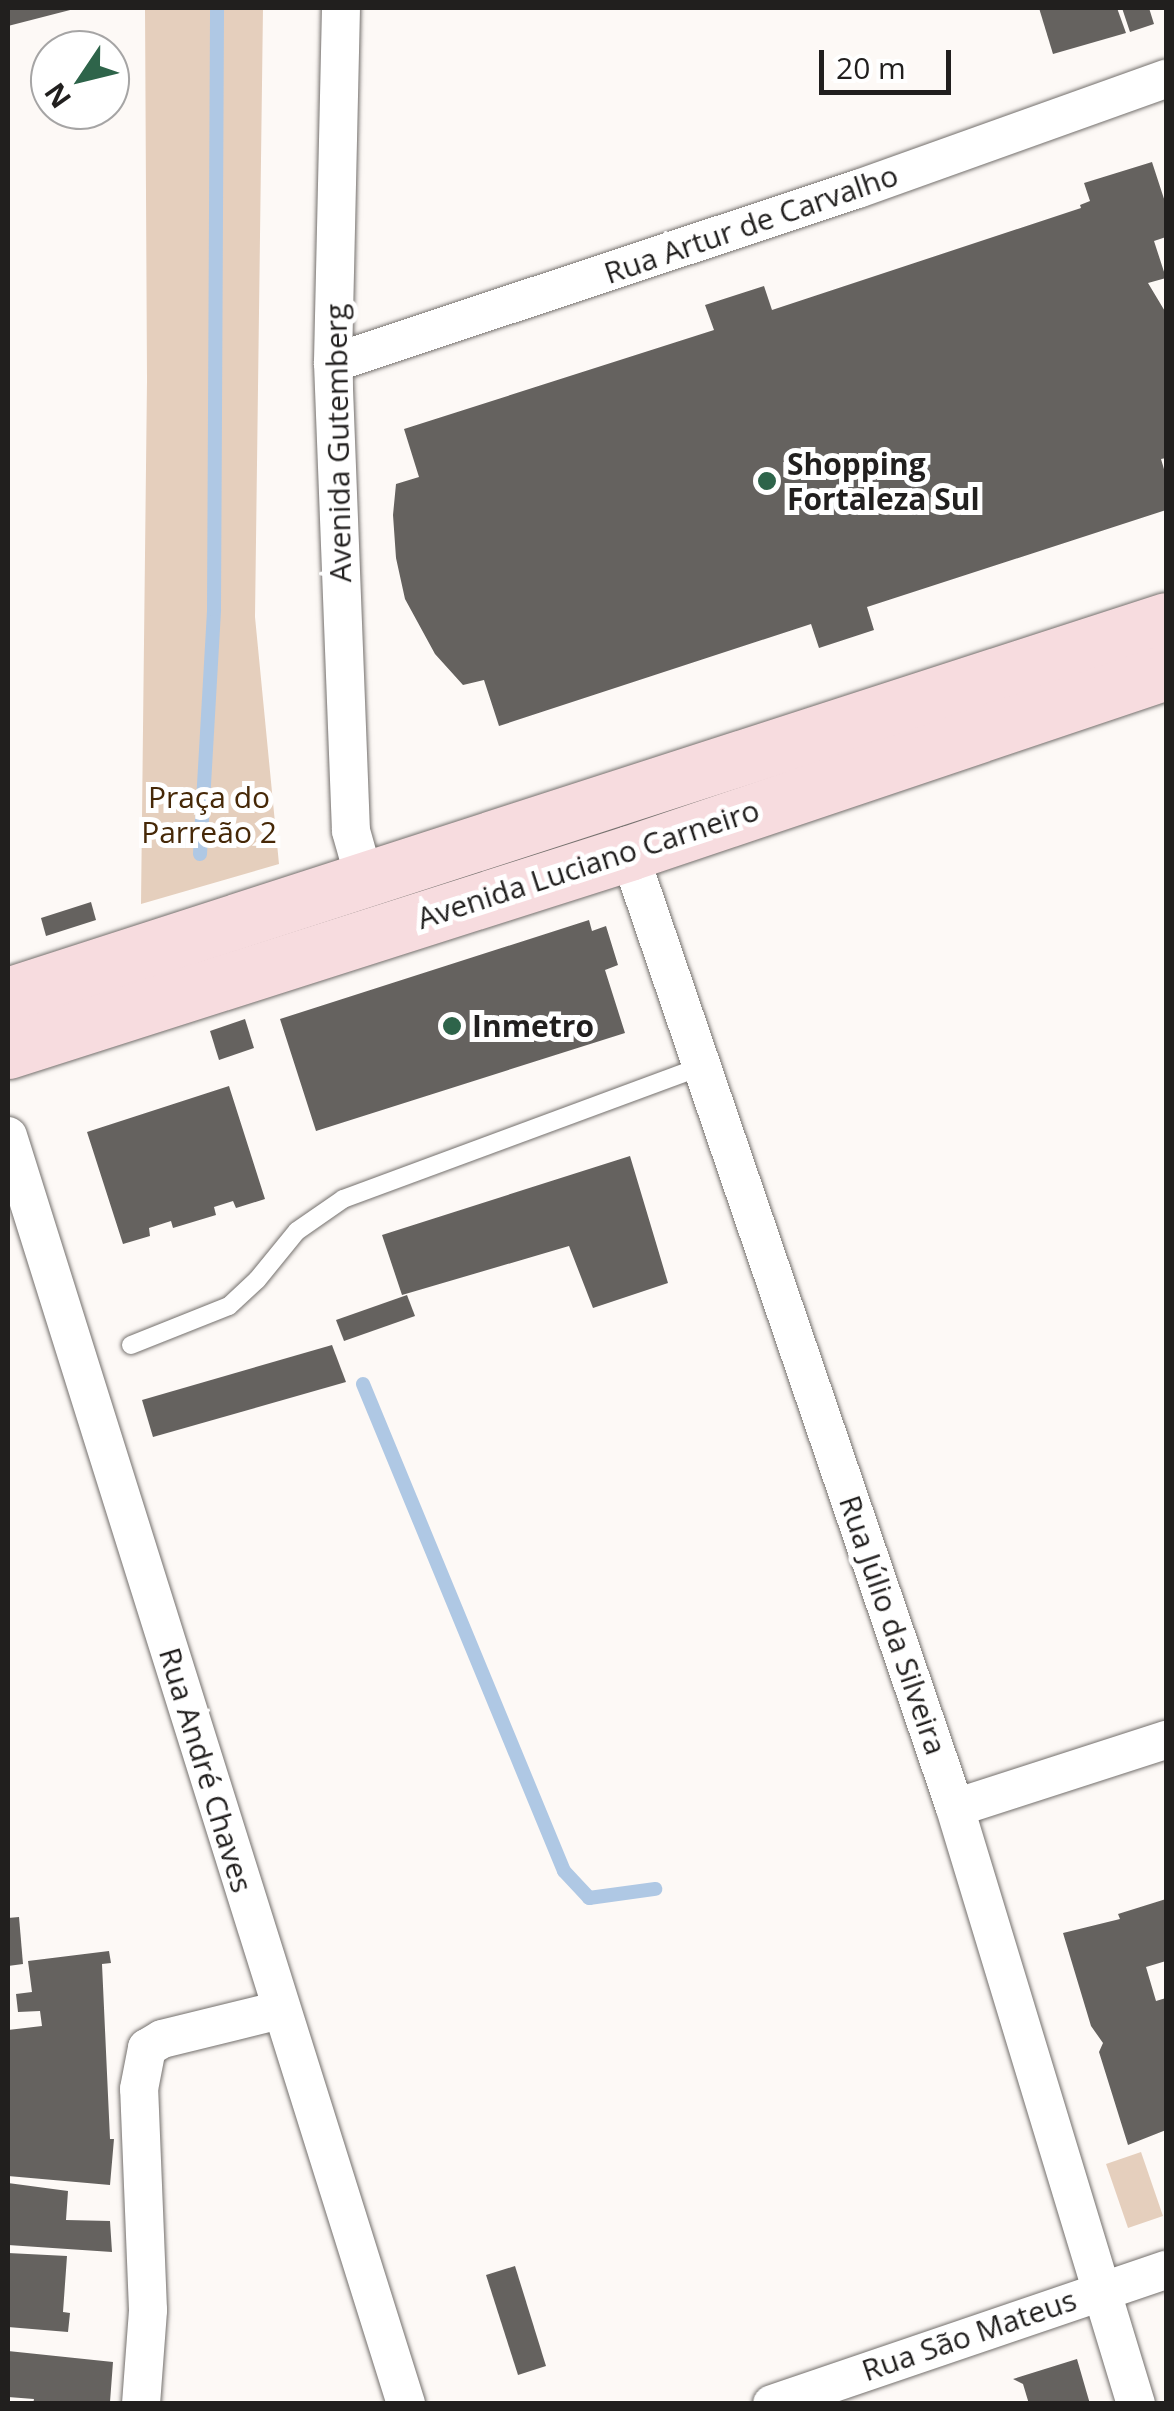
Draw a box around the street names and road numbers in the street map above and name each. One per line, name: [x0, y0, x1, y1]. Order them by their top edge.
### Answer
street label: Rua Artur de Carvalho: [599, 157, 903, 291]
street label: Avenida Gutemberg: [318, 303, 358, 583]
street label: Avenida Luciano Carneiro: [412, 792, 764, 936]
street label: Rua Júlio da Silveira: [832, 1491, 954, 1759]
street label: Rua André Chaves: [152, 1643, 260, 1897]
street label: Rua São Mateus: [857, 2281, 1081, 2389]

